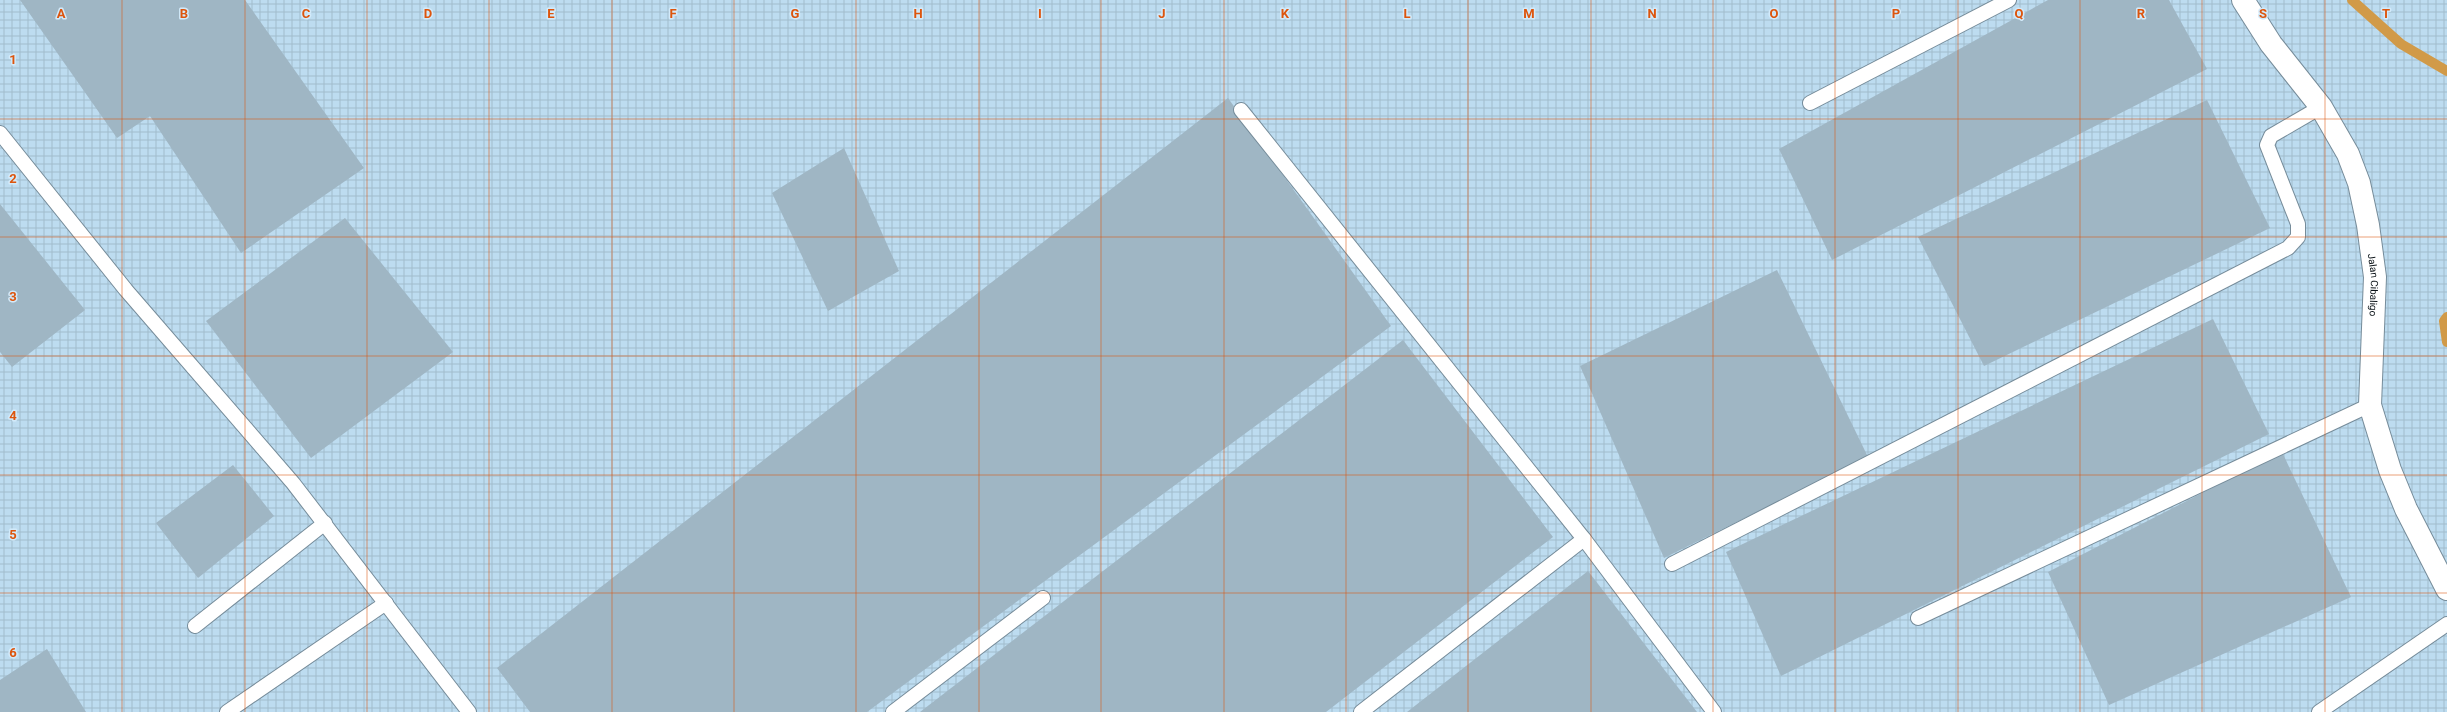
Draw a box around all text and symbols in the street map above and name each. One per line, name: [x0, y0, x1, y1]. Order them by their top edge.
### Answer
text: A: [57, 6, 66, 21]
text: B: [180, 6, 188, 21]
text: C: [302, 6, 311, 21]
text: D: [424, 6, 432, 21]
text: E: [547, 6, 555, 21]
text: F: [669, 6, 677, 21]
text: G: [791, 6, 800, 21]
text: H: [913, 6, 923, 21]
text: I: [1038, 6, 1042, 21]
text: J: [1158, 6, 1166, 21]
text: K: [1281, 6, 1290, 21]
text: L: [1403, 6, 1411, 21]
text: M: [1523, 6, 1535, 21]
text: N: [1647, 6, 1657, 21]
text: O: [1770, 6, 1779, 21]
text: P: [1892, 6, 1900, 21]
text: Q: [2015, 6, 2024, 21]
text: R: [2137, 6, 2146, 21]
text: S: [2259, 6, 2267, 21]
text: T: [2382, 6, 2390, 21]
text: 1: [9, 52, 17, 67]
text: 2: [9, 171, 17, 186]
street label: Jalan Cibaligo: [2366, 253, 2381, 317]
text: 3: [9, 289, 17, 304]
text: 4: [9, 408, 17, 423]
text: 5: [9, 527, 17, 542]
text: 6: [9, 645, 17, 660]

